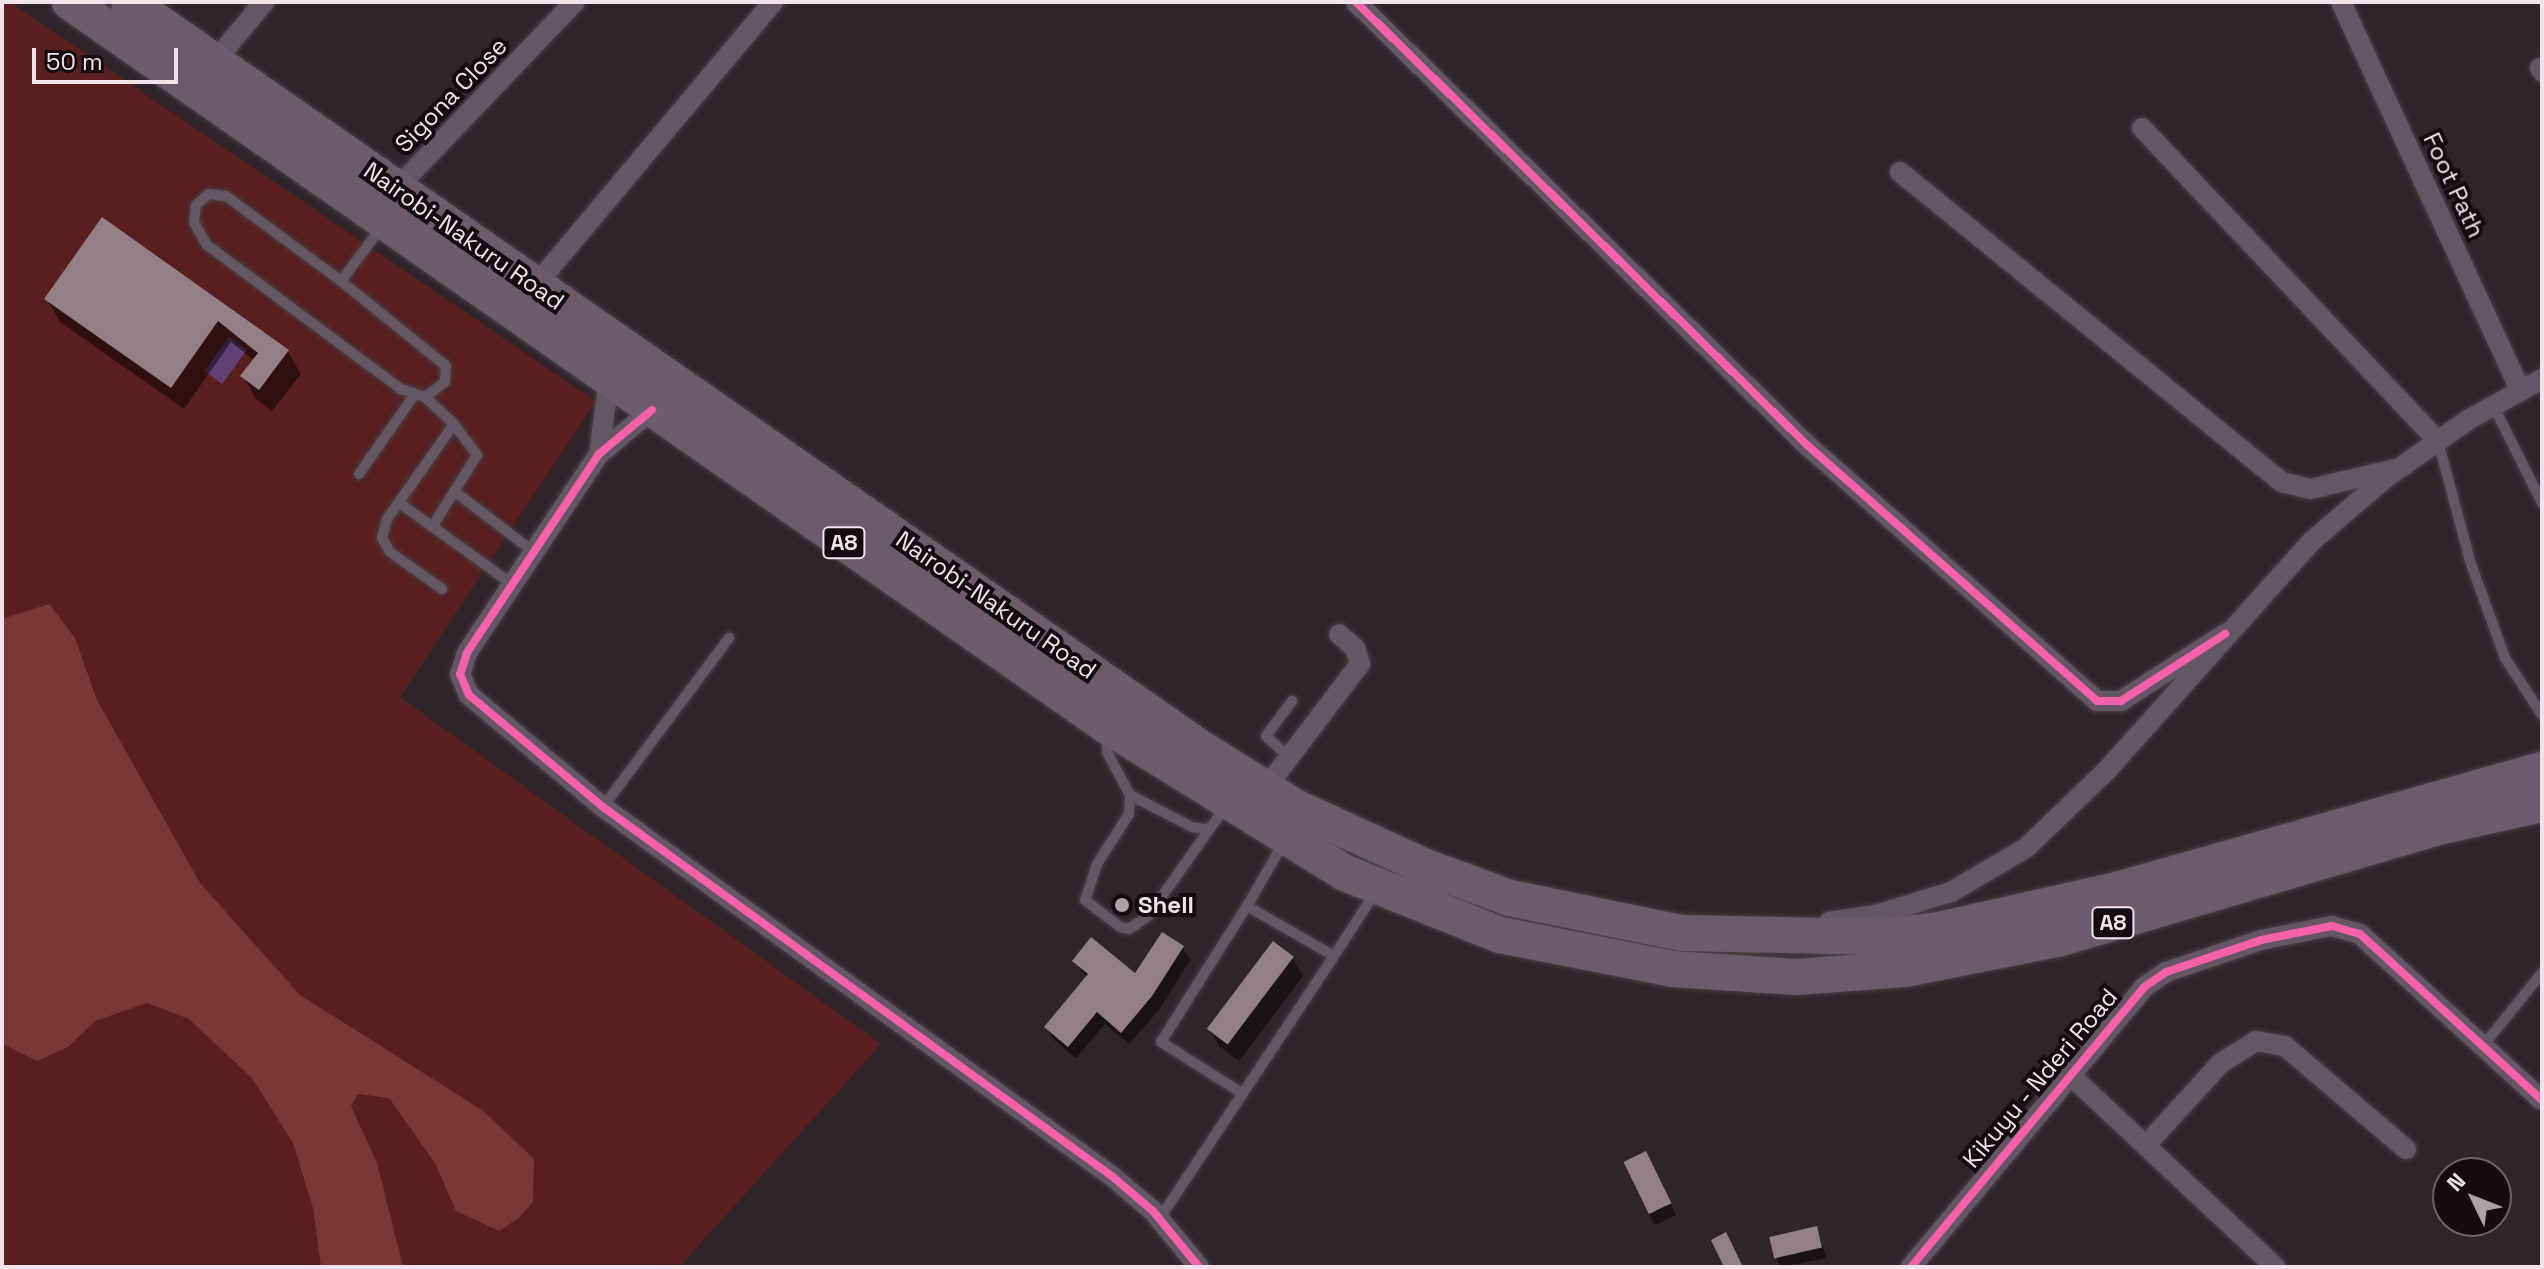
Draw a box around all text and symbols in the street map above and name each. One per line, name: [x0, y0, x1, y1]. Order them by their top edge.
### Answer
scale bar: [36, 32, 182, 82]
street label: Sigona Close: [389, 32, 513, 158]
text: 50 m: [46, 46, 103, 77]
street label: Foot Path: [2417, 128, 2491, 242]
street label: Nairobi-Nakuru Road: [358, 156, 570, 316]
road number: A8: [822, 525, 866, 561]
street label: Nairobi-Nakuru Road: [890, 525, 1102, 685]
place label: Shell: [1138, 891, 1194, 919]
marker: Shell: [1113, 896, 1131, 914]
road number: A8: [2091, 905, 2135, 941]
street label: Kikuyu - Nderi Road: [1956, 982, 2124, 1174]
north arrow: [2432, 1157, 2512, 1237]
text: N: [2441, 1167, 2471, 1197]

